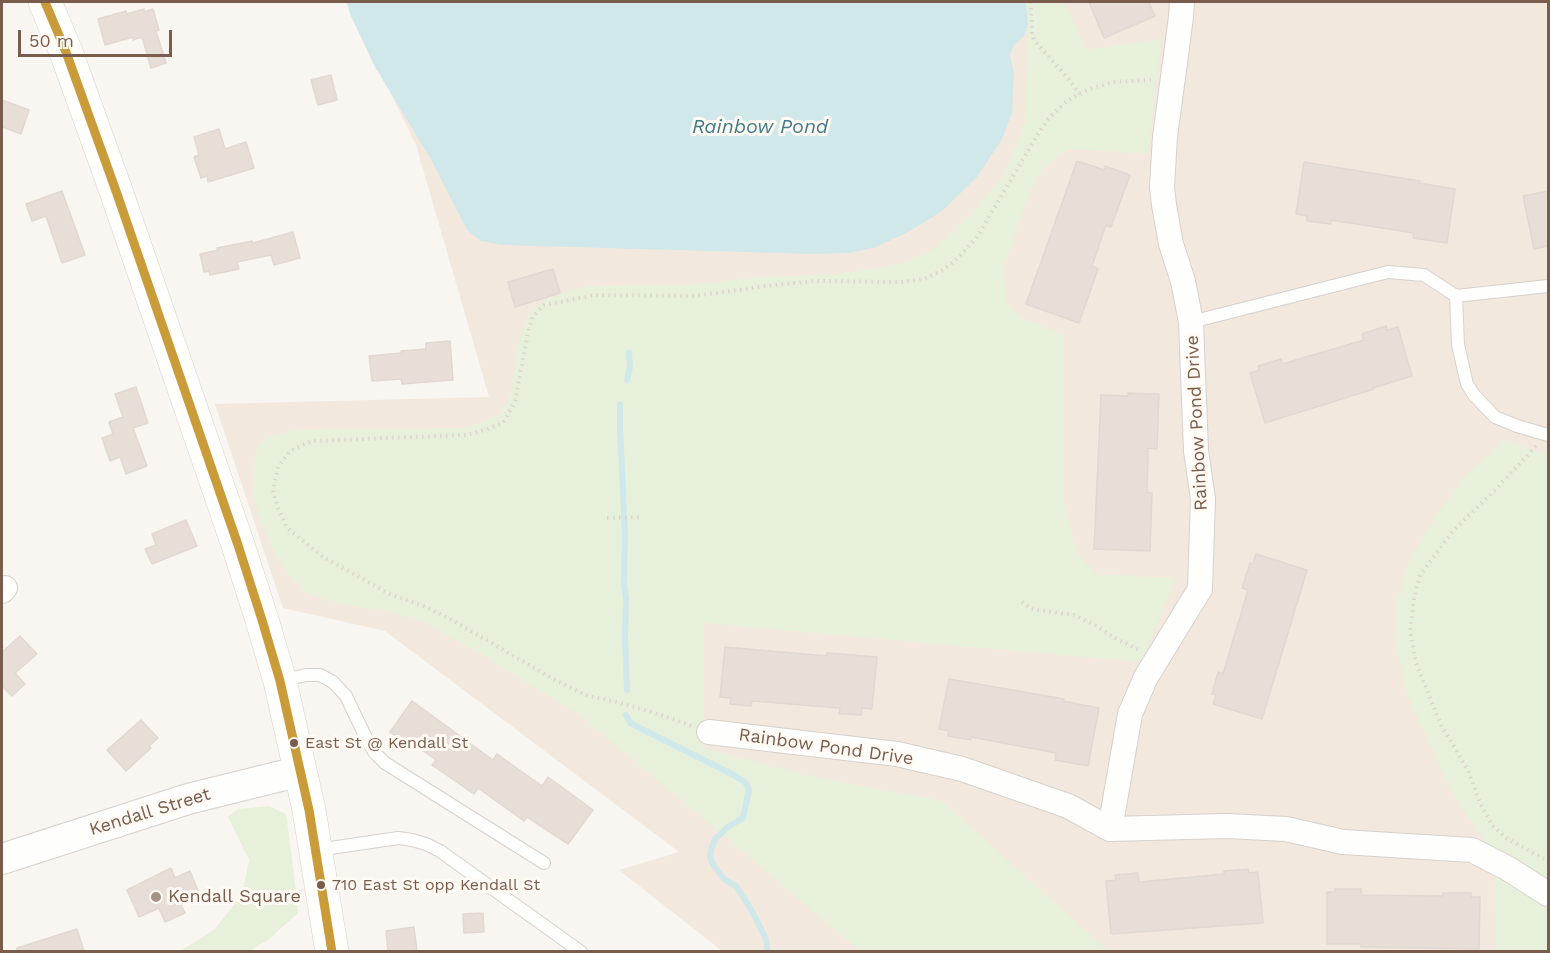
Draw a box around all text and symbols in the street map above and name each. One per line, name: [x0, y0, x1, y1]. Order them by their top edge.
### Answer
scale bar: [21, 18, 176, 56]
text: 50 m: [29, 30, 74, 51]
water label: Rainbow Pond: [692, 115, 828, 139]
street label: Rainbow Pond Drive: [1182, 335, 1212, 511]
street label: Rainbow Pond Drive: [737, 724, 915, 770]
place label: East St @ Kendall St: [305, 733, 468, 753]
marker: East St @ Kendall St: [288, 737, 300, 749]
street label: Kendall Street: [87, 783, 213, 841]
place label: 710 East St opp Kendall St: [332, 875, 540, 895]
marker: 710 East St opp Kendall St: [315, 879, 327, 891]
place label: Kendall Square: [168, 886, 301, 908]
marker: Kendall Square: [149, 890, 163, 904]

